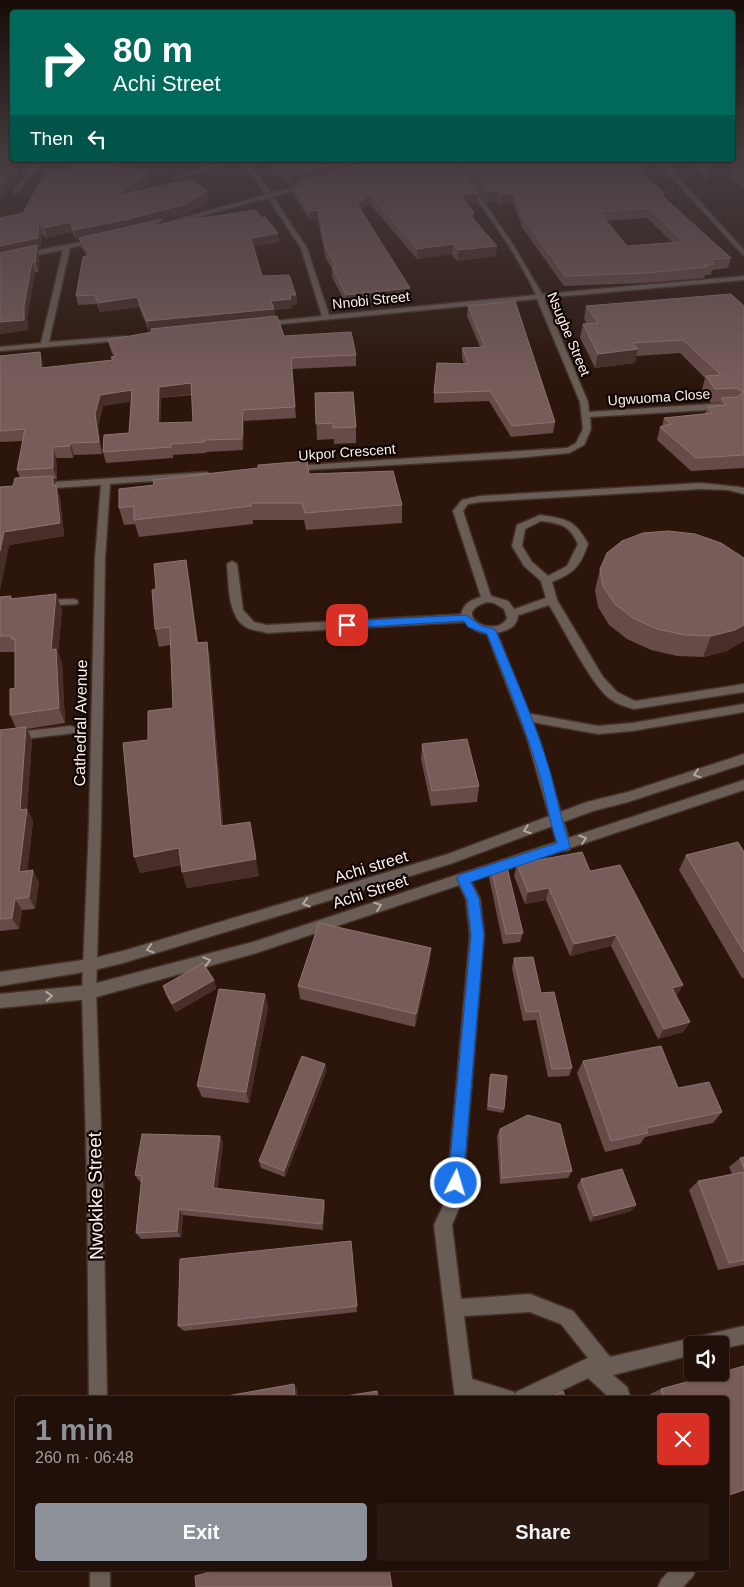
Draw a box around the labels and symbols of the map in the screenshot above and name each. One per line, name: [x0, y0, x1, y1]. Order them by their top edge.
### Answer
street label: Nnobi Street: [331, 288, 411, 312]
street label: Nsugbe Street: [544, 290, 594, 378]
street label: Ugwuoma Close: [607, 385, 711, 409]
street label: Ukpor Crescent: [298, 441, 396, 463]
pin: [326, 604, 368, 646]
street label: Cathedral Avenue: [71, 659, 90, 787]
one-way arrow: [694, 768, 702, 778]
one-way arrow: [523, 824, 532, 834]
one-way arrow: [578, 835, 586, 845]
street label: Achi street: [333, 847, 410, 886]
street label: Achi Street: [330, 871, 411, 912]
one-way arrow: [303, 898, 311, 908]
one-way arrow: [373, 902, 382, 912]
one-way arrow: [147, 944, 155, 954]
one-way arrow: [202, 956, 210, 966]
one-way arrow: [45, 991, 53, 1002]
street label: Nwokike Street: [84, 1131, 107, 1260]
position arrow: [429, 1156, 481, 1208]

